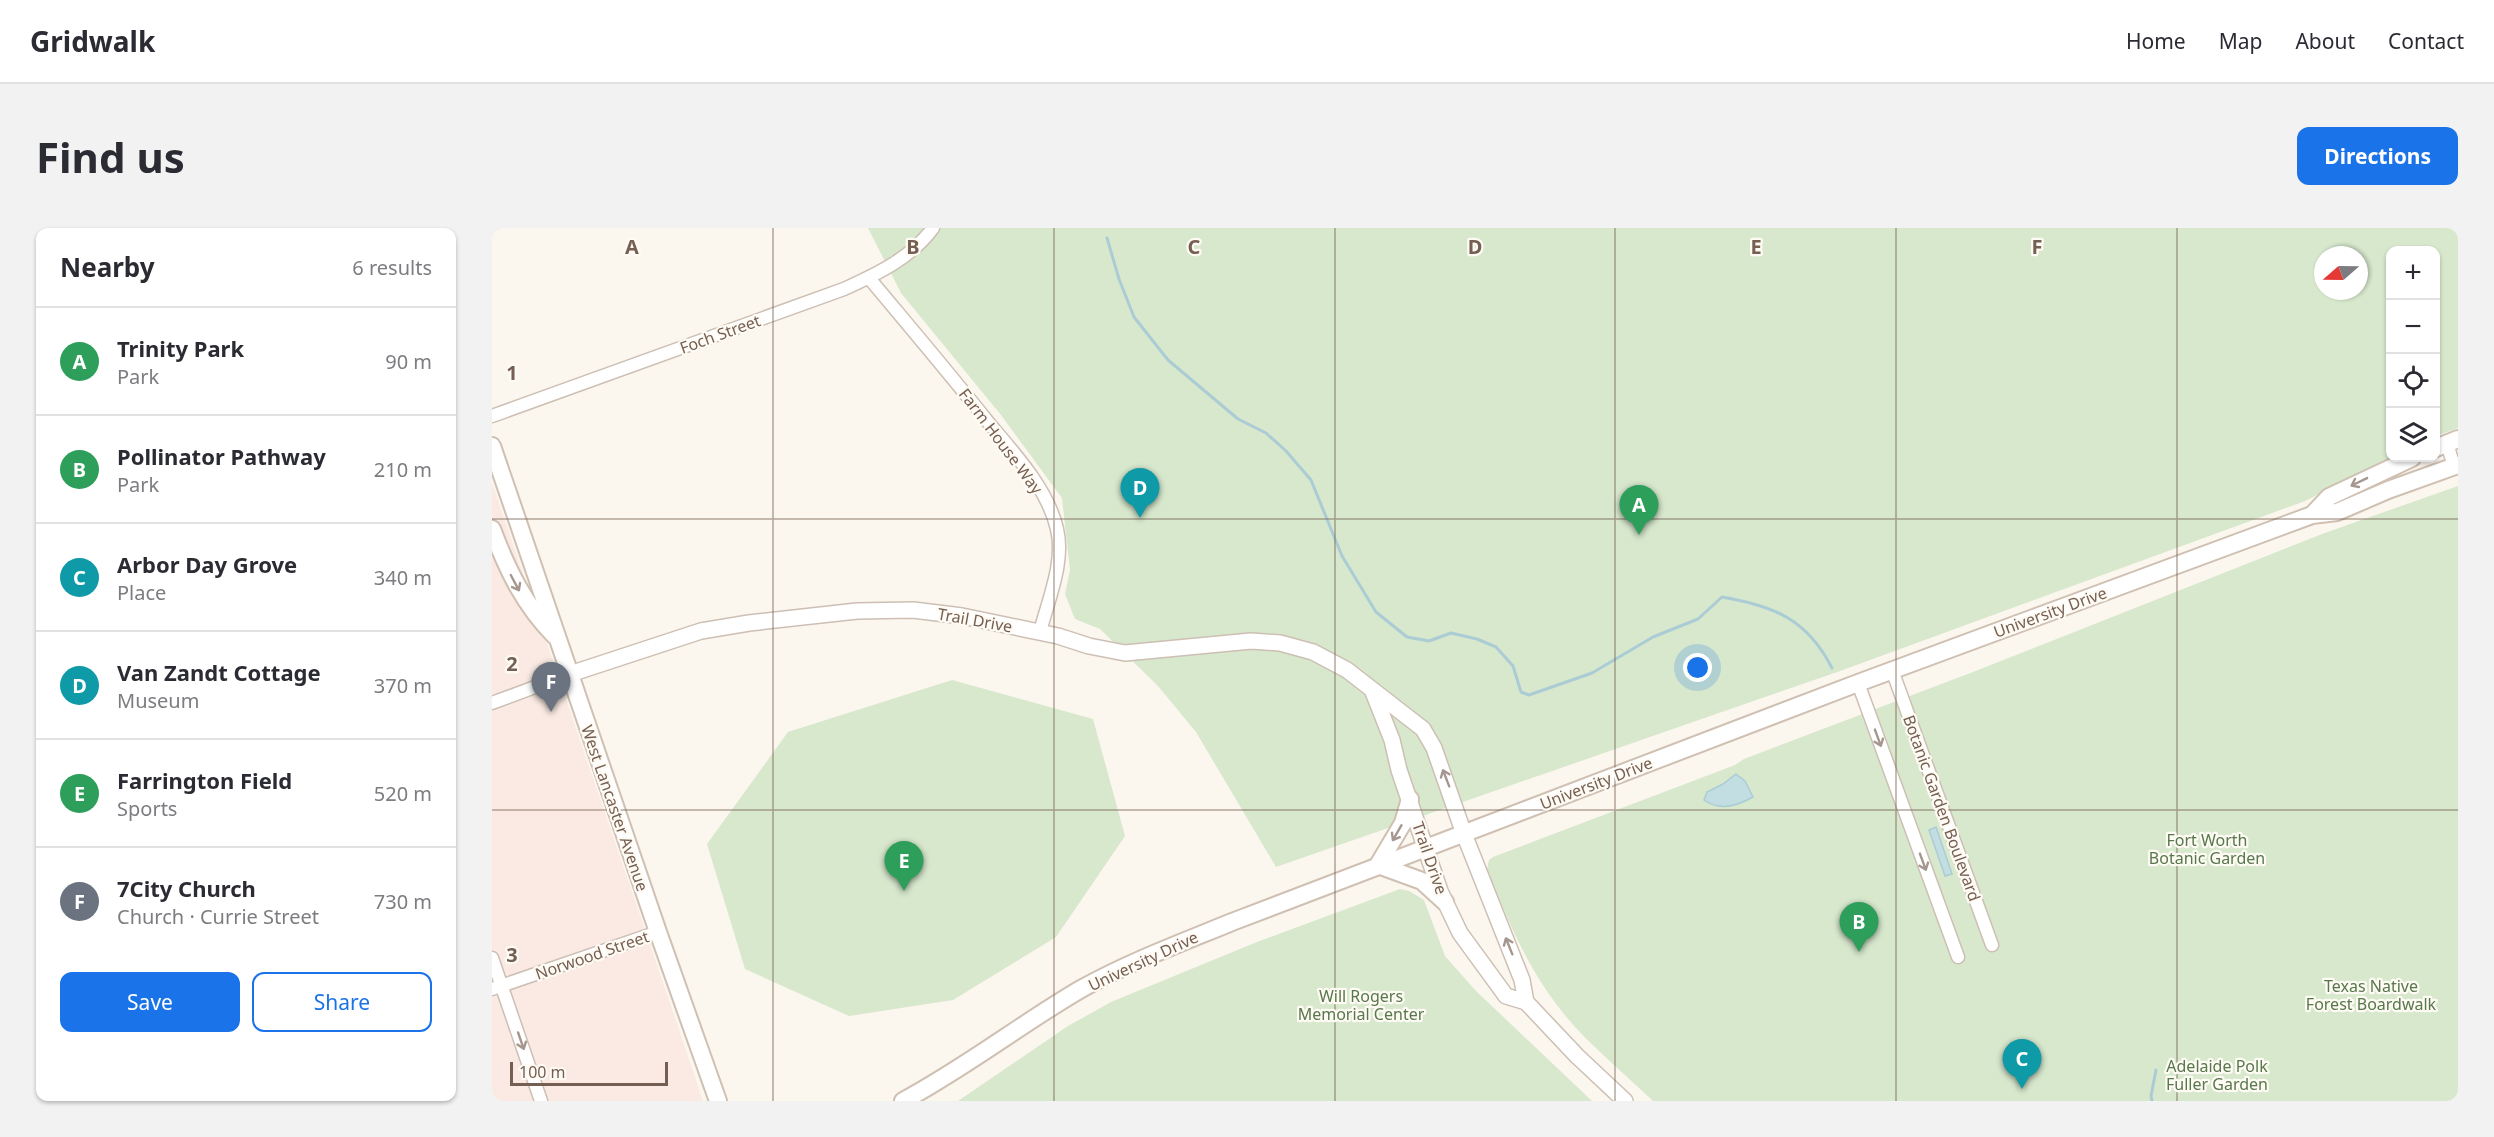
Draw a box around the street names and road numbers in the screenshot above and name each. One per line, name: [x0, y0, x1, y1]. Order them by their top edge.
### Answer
street label: Foch Street: [677, 309, 764, 359]
street label: Farm House Way: [954, 384, 1048, 499]
street label: University Drive: [1990, 581, 2110, 643]
street label: Trail Drive: [936, 603, 1014, 637]
street label: Botanic Garden Boulevard: [1898, 712, 1986, 904]
street label: West Lancaster Avenue: [576, 722, 654, 894]
street label: University Drive: [1537, 751, 1655, 815]
street label: Trail Drive: [1407, 819, 1453, 897]
street label: Norwood Street: [532, 925, 652, 985]
street label: University Drive: [1084, 926, 1202, 996]

